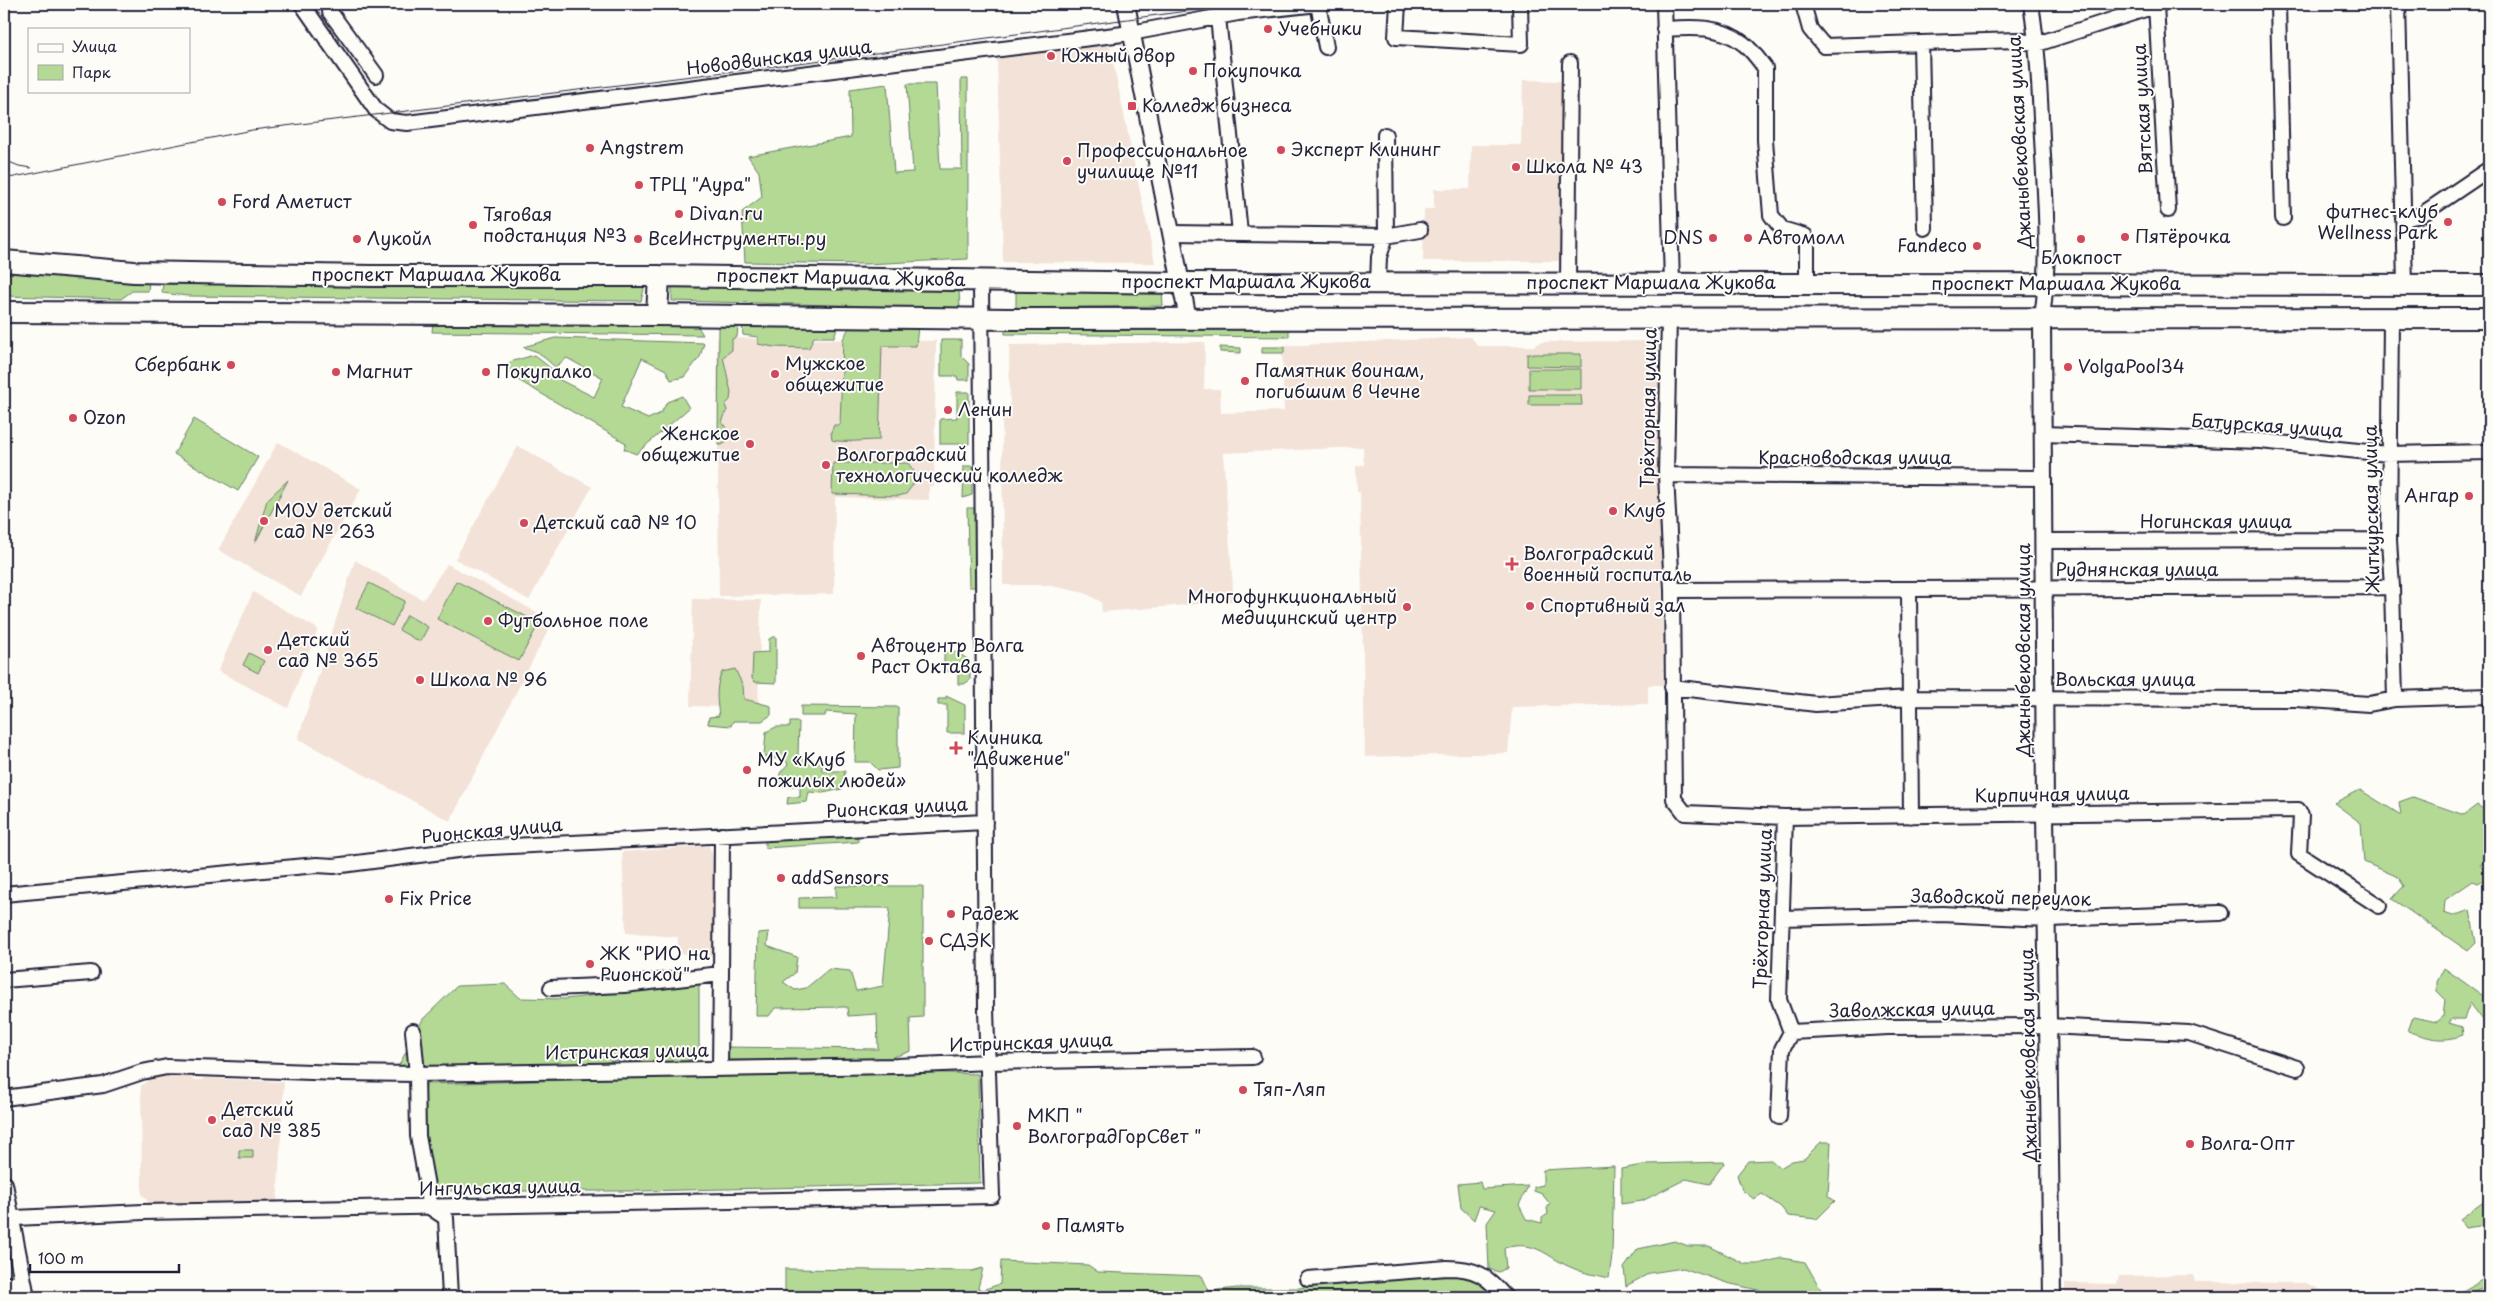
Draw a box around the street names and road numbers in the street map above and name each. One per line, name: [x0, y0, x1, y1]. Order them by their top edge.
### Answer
street label: Новодвинская улица: [685, 32, 874, 81]
street label: Джаныбековская улица: [1999, 34, 2038, 250]
street label: Вятская улица: [2125, 42, 2158, 175]
street label: проспект Маршала Жукова: [311, 260, 561, 287]
street label: проспект Маршала Жукова: [716, 261, 967, 292]
street label: проспект Маршала Жукова: [1121, 267, 1371, 294]
street label: проспект Маршала Жукова: [1526, 268, 1776, 295]
street label: проспект Маршала Жукова: [1931, 269, 2181, 296]
street label: Трёхгорная улица: [1633, 327, 1662, 488]
street label: Батурская улица: [2190, 406, 2345, 443]
street label: Житкурская улица: [2356, 424, 2385, 593]
street label: Красноводская улица: [1758, 443, 1952, 470]
street label: Ногинская улица: [2140, 507, 2293, 534]
street label: Джаныбековская улица: [2009, 543, 2036, 758]
street label: Руднянская улица: [2056, 555, 2219, 582]
street label: Вольская улица: [2055, 665, 2196, 692]
street label: Кирпичная улица: [1974, 779, 2130, 808]
street label: Рионская улица: [825, 789, 969, 824]
street label: Рионская улица: [420, 810, 564, 849]
street label: Трёхгорная улица: [1745, 828, 1778, 990]
street label: Заводской переулок: [1911, 881, 2092, 912]
street label: Джаныбековская улица: [2012, 947, 2043, 1163]
street label: Заволжская улица: [1829, 994, 1996, 1023]
street label: Истринская улица: [949, 1025, 1114, 1058]
street label: Истринская улица: [545, 1036, 710, 1065]
street label: Ингульская улица: [419, 1172, 582, 1201]

